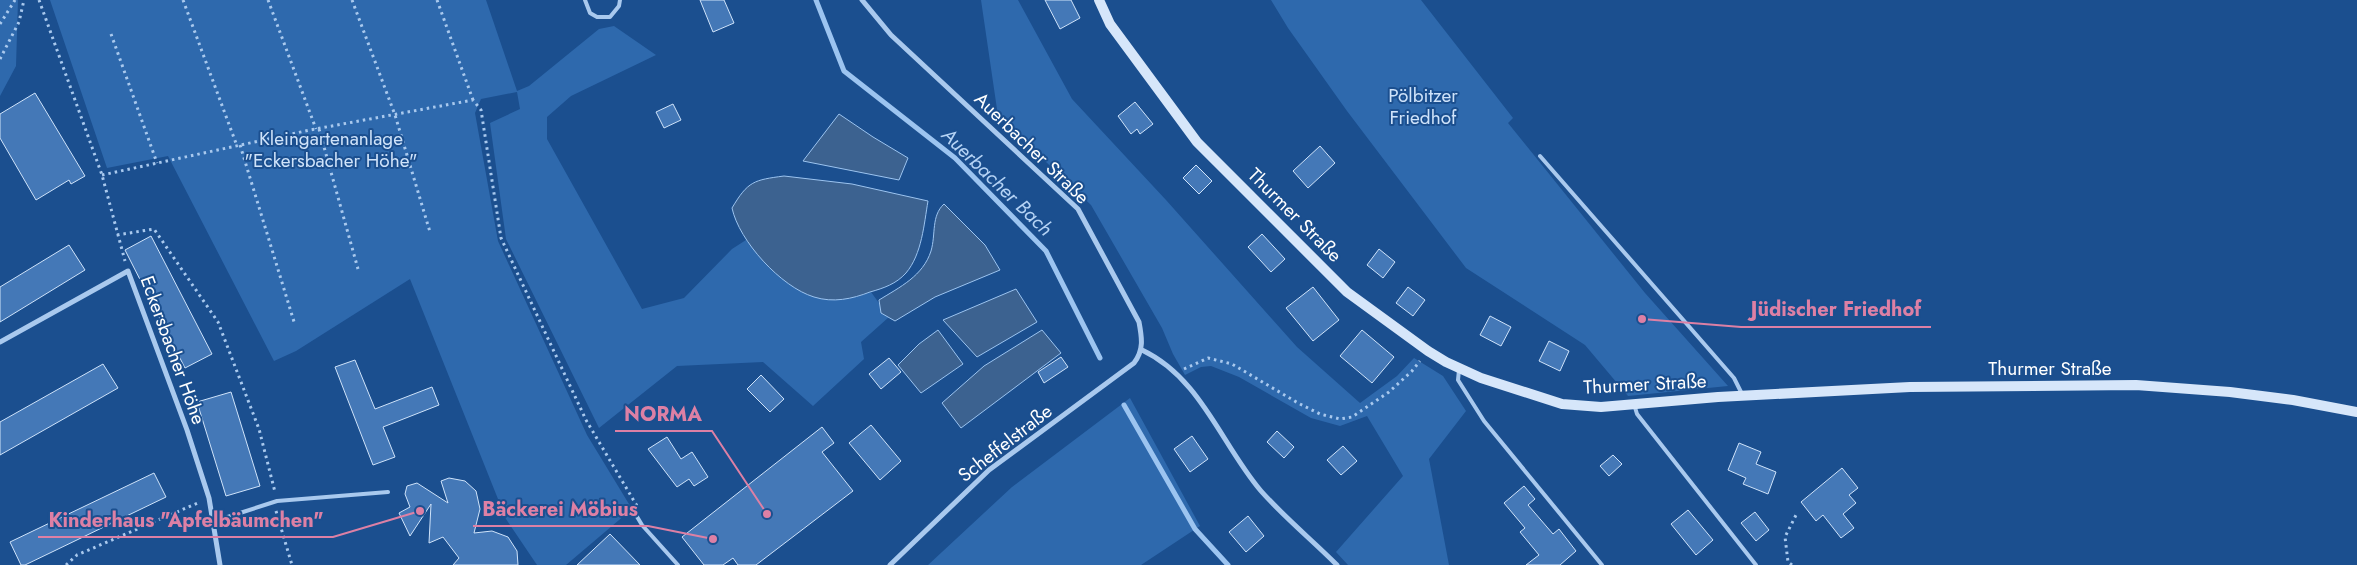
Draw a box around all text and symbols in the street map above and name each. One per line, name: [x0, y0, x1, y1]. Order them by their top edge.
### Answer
park label: Pölbitzer Friedhof: [1388, 82, 1458, 131]
street label: Auerbacher Straße: [968, 86, 1096, 210]
water label: Auerbacher Bach: [934, 121, 1059, 243]
park label: Kleingartenanlage "Eckersbacher Höhe": [244, 125, 418, 174]
street label: Thurmer Straße: [1242, 162, 1348, 268]
street label: Eckersbacher Höhe: [134, 272, 212, 428]
callout: Jüdischer Friedhof: [1741, 292, 1931, 327]
text: Jüdischer Friedhof: [1747, 295, 1922, 324]
street label: Thurmer Straße: [1988, 355, 2112, 382]
street label: Thurmer Straße: [1583, 367, 1707, 401]
callout: NORMA: [615, 396, 712, 431]
street label: Scheffelstraße: [952, 398, 1058, 488]
text: NORMA: [624, 400, 702, 429]
callout: Bäckerei Möbius: [473, 491, 648, 526]
text: Bäckerei Möbius: [482, 495, 638, 524]
callout: Kinderhaus "Apfelbäumchen": [38, 502, 333, 537]
text: Kinderhaus "Apfelbäumchen": [48, 506, 324, 535]

